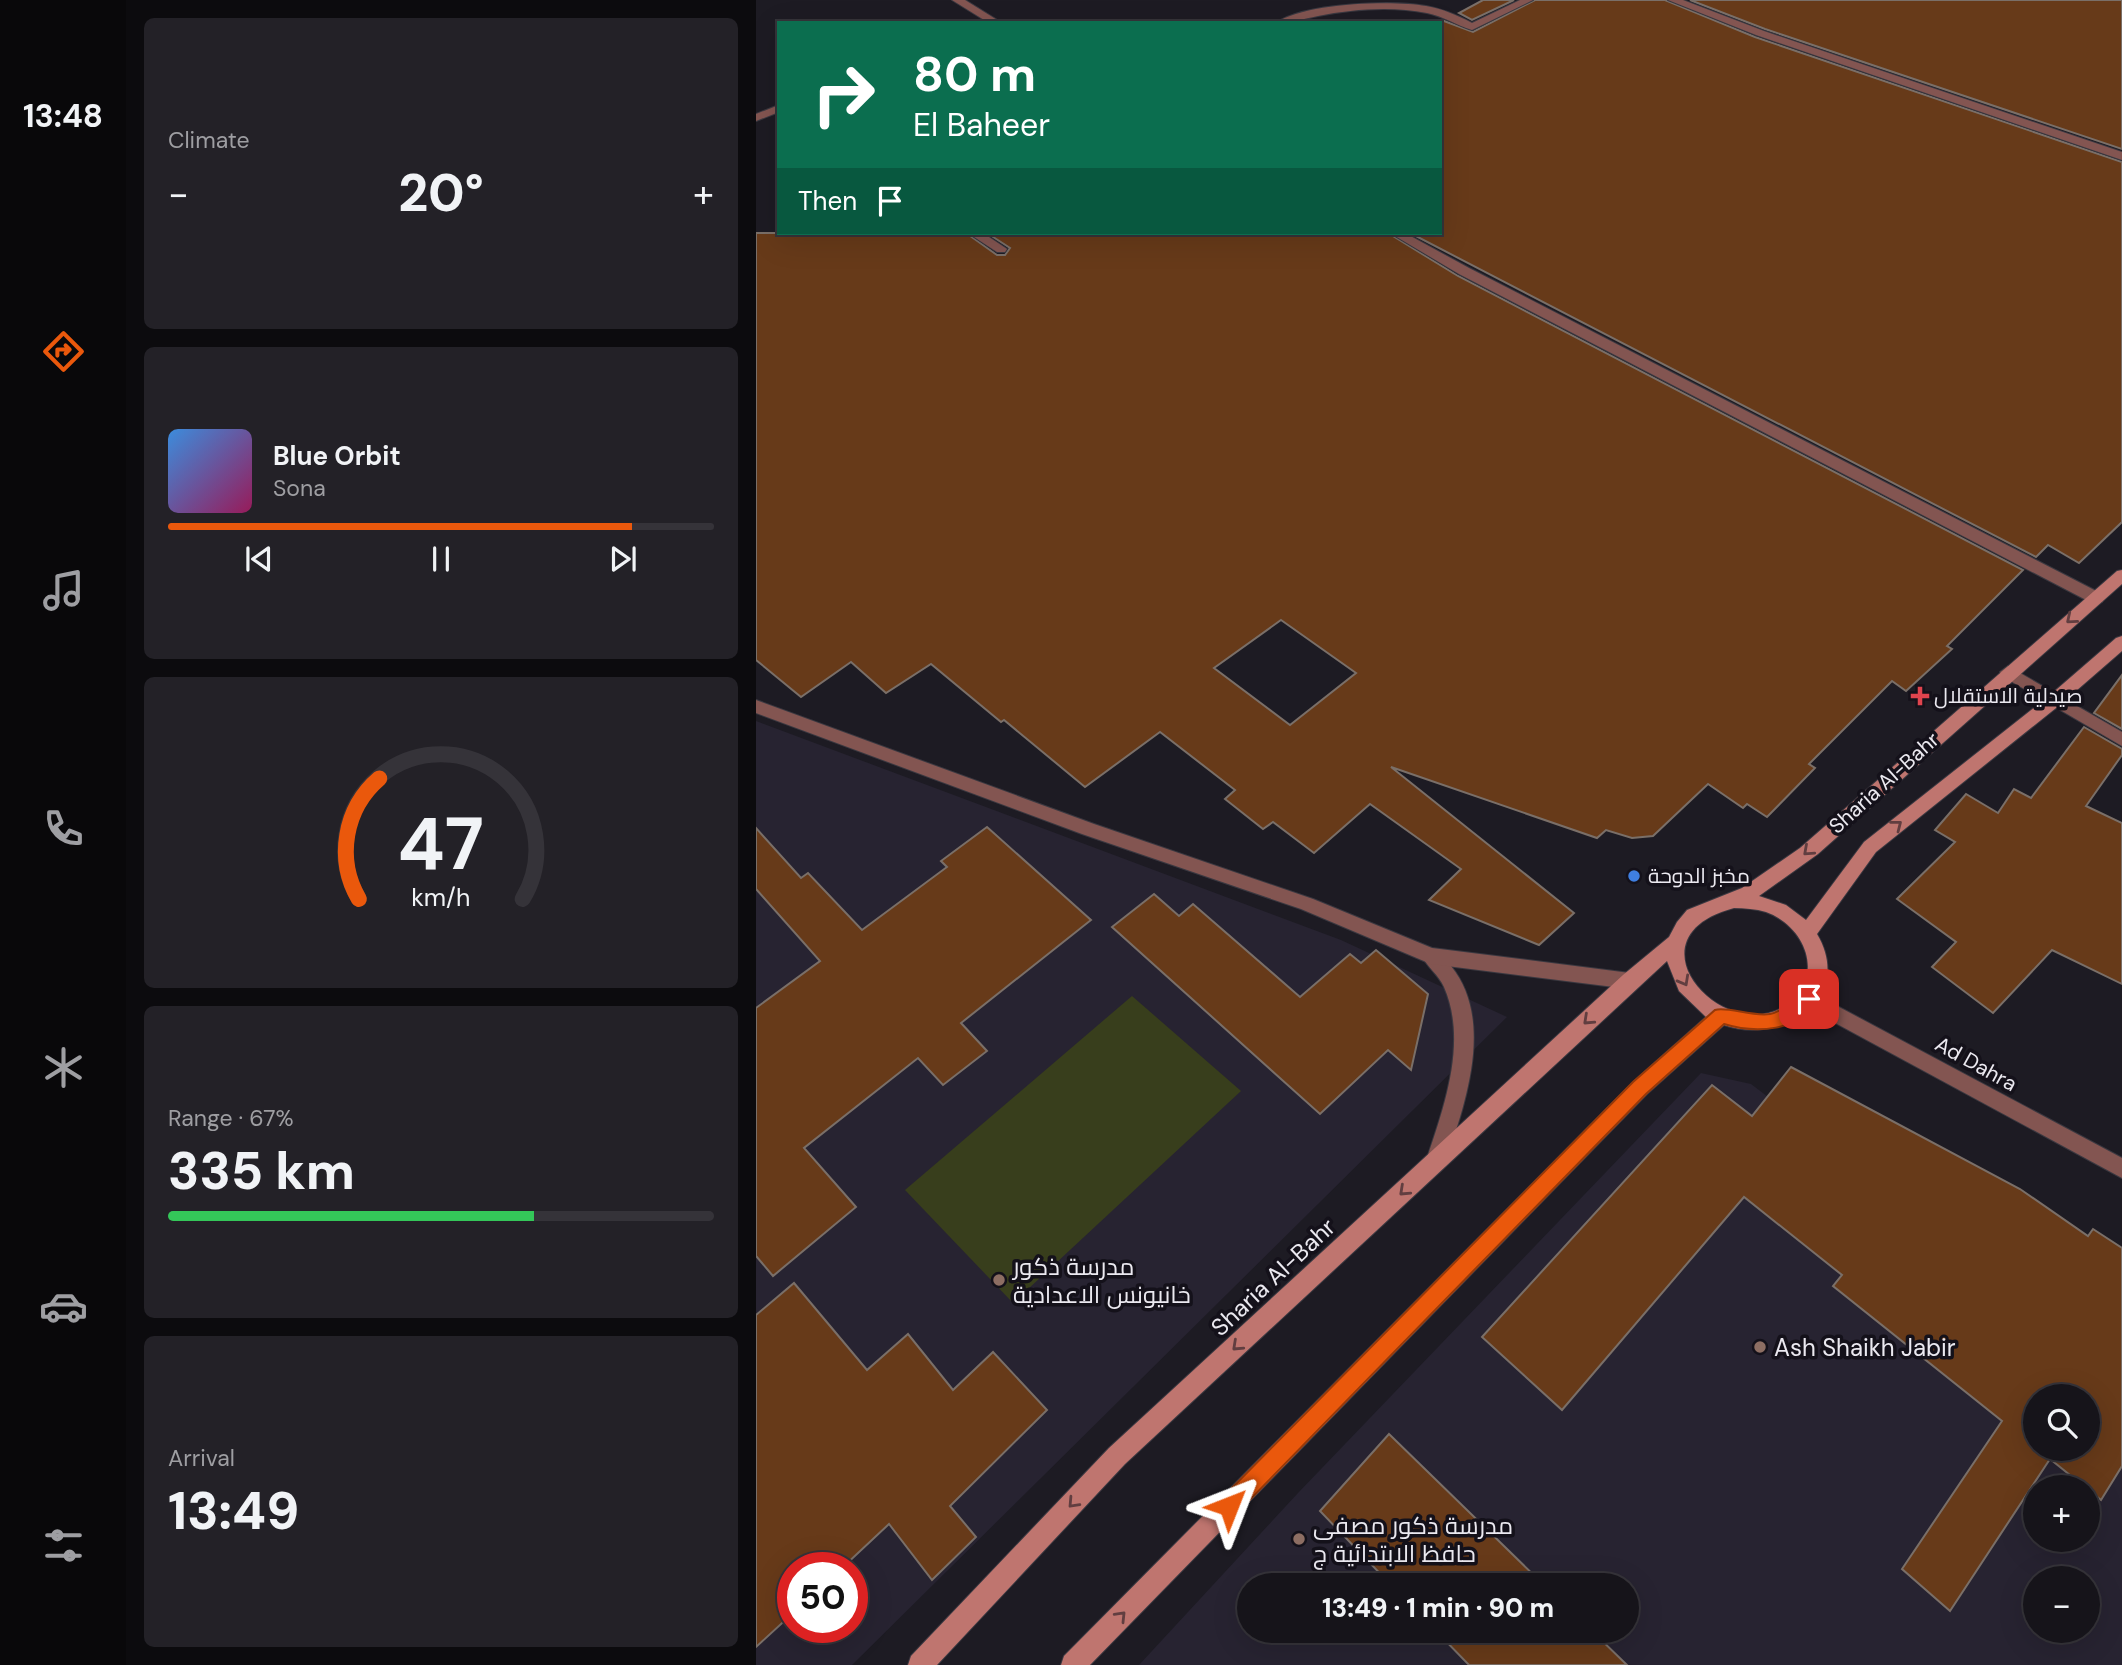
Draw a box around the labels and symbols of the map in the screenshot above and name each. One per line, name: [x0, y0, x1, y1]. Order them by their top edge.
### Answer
one-way arrow: [2066, 611, 2079, 623]
place label: صيدلية الاستقلال: [1934, 682, 2083, 710]
marker: صيدلية الاستقلال: [1912, 688, 1928, 704]
street label: Sharia Al-Bahr: [1823, 726, 1945, 840]
one-way arrow: [1889, 821, 1902, 834]
one-way arrow: [1803, 842, 1816, 855]
place label: مخبز الدوحة: [1648, 862, 1750, 890]
marker: مخبز الدوحة: [1626, 868, 1642, 884]
pin: [1779, 969, 1839, 1029]
one-way arrow: [1676, 974, 1689, 986]
one-way arrow: [1583, 1012, 1596, 1024]
street label: Ad Dahra: [1930, 1030, 2022, 1098]
one-way arrow: [1399, 1183, 1412, 1196]
street label: Sharia Al-Bahr: [1204, 1211, 1342, 1343]
place label: مدرسة ذكور خانيونس الاعدادية: [1011, 1251, 1191, 1310]
marker: مدرسة ذكور خانيونس الاعدادية: [991, 1272, 1007, 1288]
place label: Ash Shaikh Jabir: [1774, 1332, 1956, 1363]
one-way arrow: [1232, 1337, 1245, 1350]
marker: Ash Shaikh Jabir: [1752, 1339, 1768, 1355]
position arrow: [1192, 1469, 1266, 1543]
one-way arrow: [1068, 1495, 1081, 1508]
place label: مدرسة ذكور مصفى حافظ الابتدائية ج: [1313, 1510, 1513, 1570]
marker: مدرسة ذكور مصفى حافظ الابتدائية ج: [1291, 1531, 1307, 1547]
speed limit sign: 50: [777, 1552, 868, 1643]
one-way arrow: [1113, 1612, 1126, 1625]

